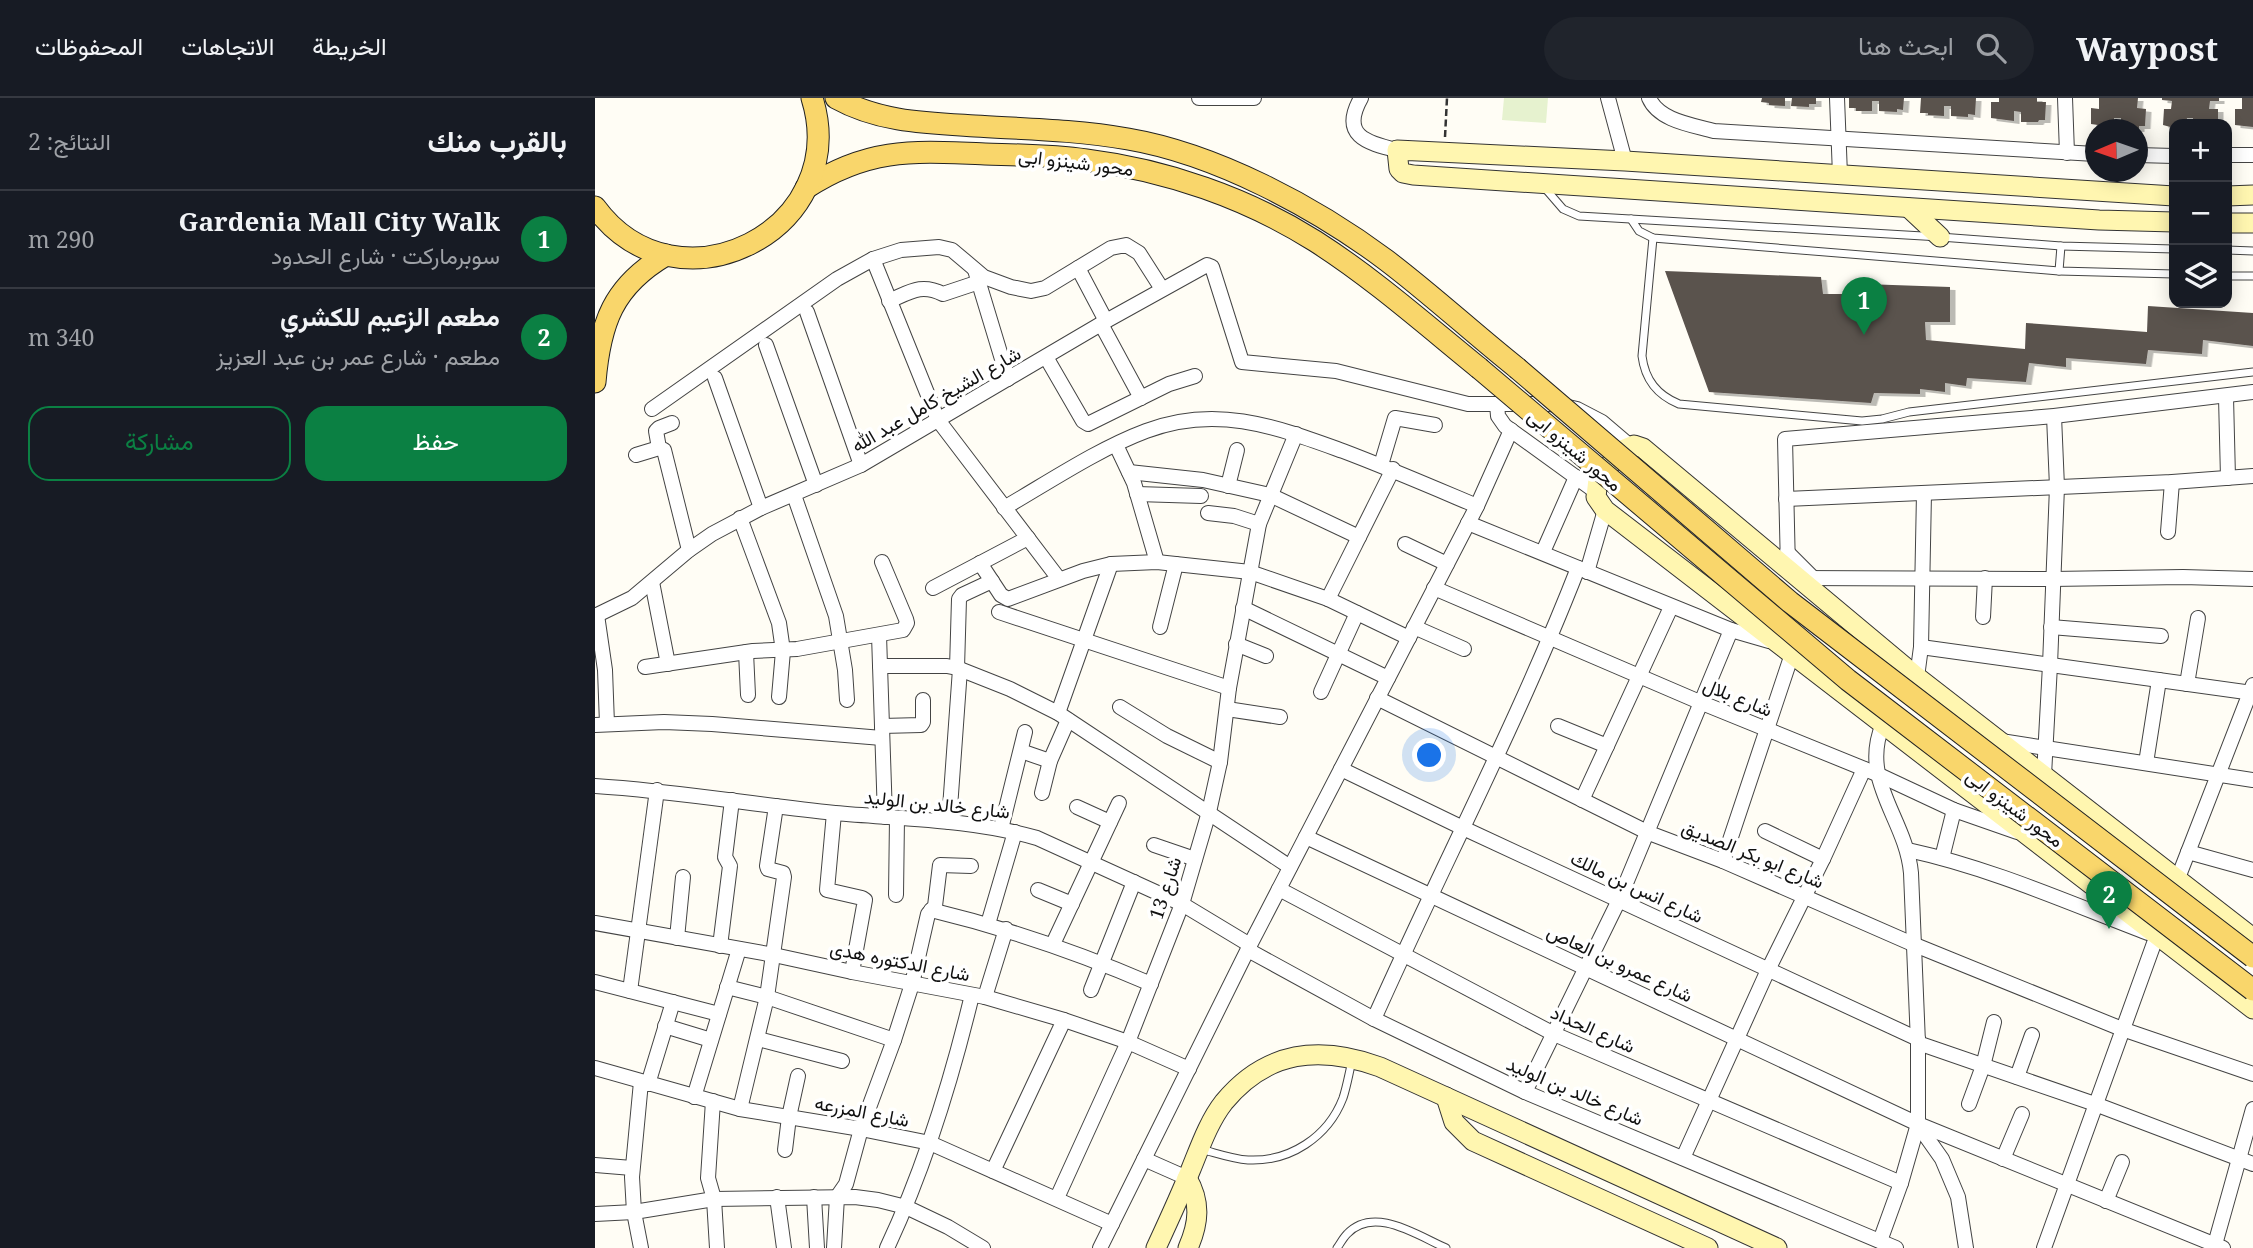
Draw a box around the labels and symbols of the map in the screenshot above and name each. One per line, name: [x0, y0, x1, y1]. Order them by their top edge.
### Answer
north arrow: [2085, 119, 2148, 182]
street label: محور شينزو ابى: [1017, 142, 1135, 182]
pin: 1: [1841, 277, 1887, 335]
street label: شارع الشيخ كامل عبد الله: [847, 340, 1026, 459]
street label: محور شينزو ابى: [1522, 403, 1628, 497]
street label: شارع بلال: [1700, 671, 1776, 723]
your location: [1412, 738, 1446, 772]
street label: محور شينزو ابى: [1961, 763, 2069, 853]
street label: شارع خالد بن الوليد: [863, 783, 1011, 825]
street label: شارع ابو بكر الصديق: [1678, 814, 1828, 894]
street label: شارع انس بن مالك: [1566, 845, 1708, 929]
street label: شارع 13: [1143, 853, 1187, 923]
pin: 2: [2086, 871, 2132, 929]
street label: شارع عمرو بن العاص: [1543, 918, 1697, 1008]
street label: شارع الدكتوره هدى: [828, 935, 972, 987]
street label: شارع الحداد: [1547, 999, 1639, 1059]
street label: شارع خالد بن الوليد: [1503, 1050, 1647, 1132]
street label: شارع المزرعه: [813, 1089, 911, 1133]

